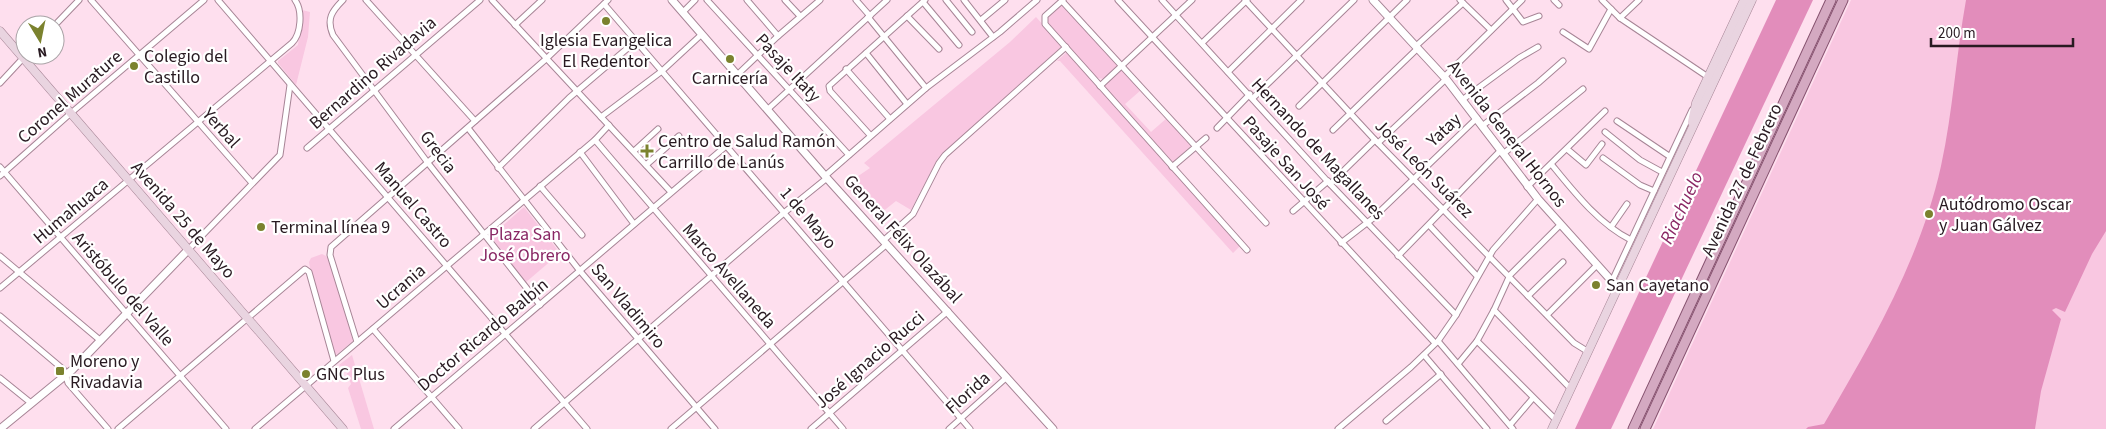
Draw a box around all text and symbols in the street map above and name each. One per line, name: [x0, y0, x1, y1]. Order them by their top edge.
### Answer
street label: Bernardino Rivadavia: [304, 11, 442, 135]
north arrow: [15, 15, 65, 65]
marker: Iglesia Evangelica El Redentor: [600, 15, 612, 27]
scale bar: [1931, 15, 2074, 47]
text: 200 m: [1938, 23, 1976, 44]
place label: Iglesia Evangelica El Redentor: [540, 28, 672, 74]
street label: Pasaje Itaty: [750, 28, 827, 108]
text: N: [36, 41, 48, 62]
street label: Coronel Murature: [12, 44, 128, 149]
place label: Colegio del Castillo: [144, 44, 228, 90]
marker: Carnicería: [724, 53, 736, 65]
street label: Avenida General Hornos: [1442, 55, 1572, 213]
marker: Colegio del Castillo: [128, 60, 140, 72]
place label: Carnicería: [692, 66, 768, 91]
street label: Hernando de Magallanes: [1245, 72, 1391, 226]
street label: Avenida 27 de Febrero: [1696, 99, 1788, 261]
street label: Yerbal: [196, 102, 246, 154]
street label: Yatay: [1420, 107, 1467, 153]
street label: Pasaje San José: [1237, 110, 1335, 216]
street label: José León Suárez: [1369, 114, 1479, 224]
street label: Grecia: [414, 125, 462, 179]
place label: Centro de Salud Ramón Carrillo de Lanús: [658, 129, 836, 175]
marker: Centro de Salud Ramón Carrillo de Lanús: [640, 144, 654, 158]
street label: Avenida 25 de Mayo: [125, 156, 241, 284]
street label: Manuel Castro: [368, 156, 458, 254]
water label: Riachuelo: [1654, 167, 1711, 249]
street label: General Félix Olazábal: [838, 169, 968, 309]
street label: Humahuaca: [28, 172, 114, 250]
street label: 1 de Mayo: [774, 181, 842, 255]
place label: Autódromo Oscar y Juan Gálvez: [1939, 192, 2072, 238]
marker: Autódromo Oscar y Juan Gálvez: [1923, 208, 1935, 220]
place label: Terminal línea 9: [271, 215, 390, 240]
street label: Marco Avellaneda: [676, 218, 782, 334]
marker: Terminal línea 9: [255, 221, 267, 233]
park label: Plaza San José Obrero: [479, 222, 571, 268]
street label: Aristóbulo del Valle: [66, 226, 180, 352]
street label: San Vladimiro: [585, 258, 671, 354]
street label: Ucrania: [371, 259, 431, 315]
street label: Doctor Ricardo Balbín: [412, 273, 554, 397]
place label: San Cayetano: [1606, 273, 1709, 298]
marker: San Cayetano: [1590, 279, 1602, 291]
street label: José Ignacio Rucci: [810, 305, 930, 415]
place label: Moreno y Rivadavia: [70, 349, 143, 395]
place label: GNC Plus: [316, 362, 385, 387]
marker: Moreno y Rivadavia: [54, 365, 66, 377]
street label: Florida: [940, 366, 996, 420]
marker: GNC Plus: [300, 368, 312, 380]

